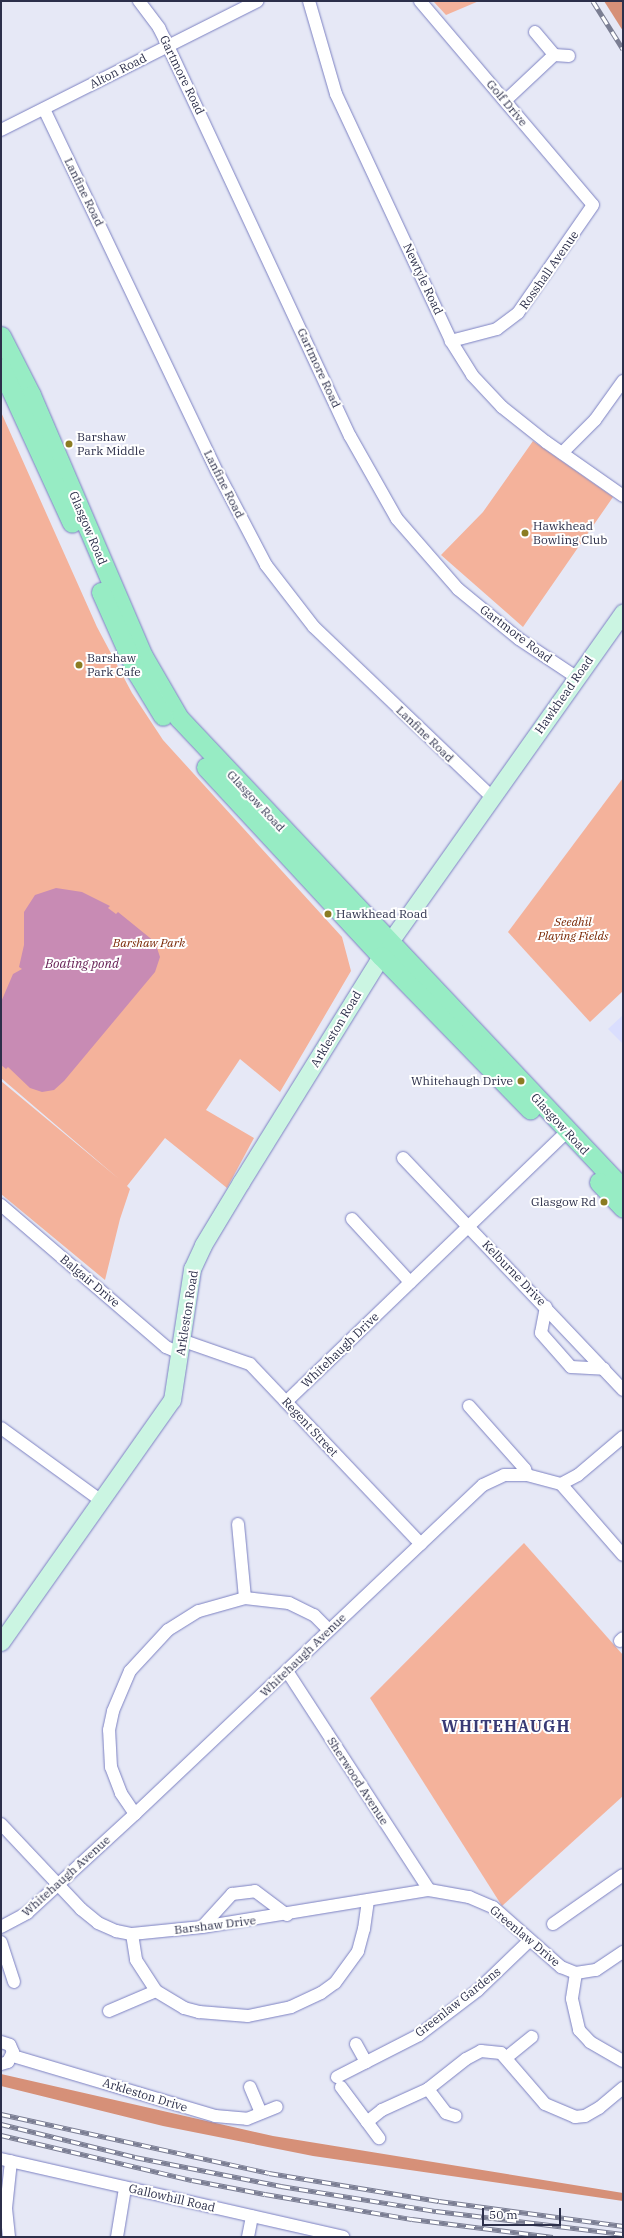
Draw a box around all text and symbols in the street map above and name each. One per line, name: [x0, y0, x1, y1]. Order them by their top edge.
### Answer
street label: Gartmore Road: [157, 33, 207, 117]
street label: Alton Road: [87, 51, 149, 91]
street label: Golf Drive: [483, 77, 531, 129]
street label: Lanfine Road: [61, 155, 107, 229]
street label: Rosshall Avenue: [517, 228, 581, 312]
street label: Newtyle Road: [400, 241, 446, 317]
street label: Gartmore Road: [294, 326, 344, 410]
place label: Barshaw Park Middle: [77, 430, 145, 458]
marker: Barshaw Park Middle: [64, 439, 74, 449]
street label: Lanfine Road: [201, 448, 247, 520]
street label: Glasgow Road: [66, 489, 110, 567]
place label: Hawkhead Bowling Club: [533, 519, 607, 547]
marker: Hawkhead Bowling Club: [520, 528, 530, 538]
street label: Gartmore Road: [477, 602, 555, 666]
place label: Barshaw Park Cafe: [87, 651, 141, 679]
street label: Hawkhead Road: [532, 653, 596, 737]
marker: Barshaw Park Cafe: [74, 660, 84, 670]
street label: Lanfine Road: [393, 703, 457, 765]
street label: Glasgow Road: [224, 767, 288, 835]
place label: Hawkhead Road: [336, 907, 428, 921]
marker: Hawkhead Road: [323, 909, 333, 919]
park label: Seedhil Playing Fields: [538, 915, 608, 943]
park label: Barshaw Park: [113, 936, 185, 950]
water label: Boating pond: [45, 956, 119, 972]
street label: Arkleston Road: [308, 988, 364, 1070]
place label: Whitehaugh Drive: [411, 1074, 513, 1088]
marker: Whitehaugh Drive: [516, 1076, 526, 1086]
street label: Glasgow Road: [528, 1090, 592, 1158]
place label: Glasgow Rd: [531, 1195, 596, 1209]
marker: Glasgow Rd: [599, 1197, 609, 1207]
street label: Kelburne Drive: [479, 1237, 549, 1309]
street label: Balgair Drive: [57, 1252, 123, 1310]
street label: Arkleston Road: [173, 1269, 201, 1357]
street label: Whitehaugh Drive: [298, 1309, 382, 1391]
street label: Regent Street: [279, 1394, 341, 1460]
street label: Whitehaugh Avenue: [257, 1610, 349, 1700]
district label: WHITEHAUGH: [442, 1716, 570, 1736]
street label: Sherwood Avenue: [324, 1734, 392, 1828]
street label: Whitehaugh Avenue: [19, 1833, 113, 1919]
street label: Greenlaw Drive: [487, 1903, 563, 1969]
street label: Barshaw Drive: [173, 1913, 257, 1937]
street label: Greenlaw Gardens: [412, 1964, 504, 2040]
street label: Arkleston Drive: [101, 2075, 189, 2115]
street label: Gallowhill Road: [127, 2181, 217, 2215]
scale bar: [484, 2200, 563, 2226]
text: 50 m: [489, 2207, 518, 2222]

